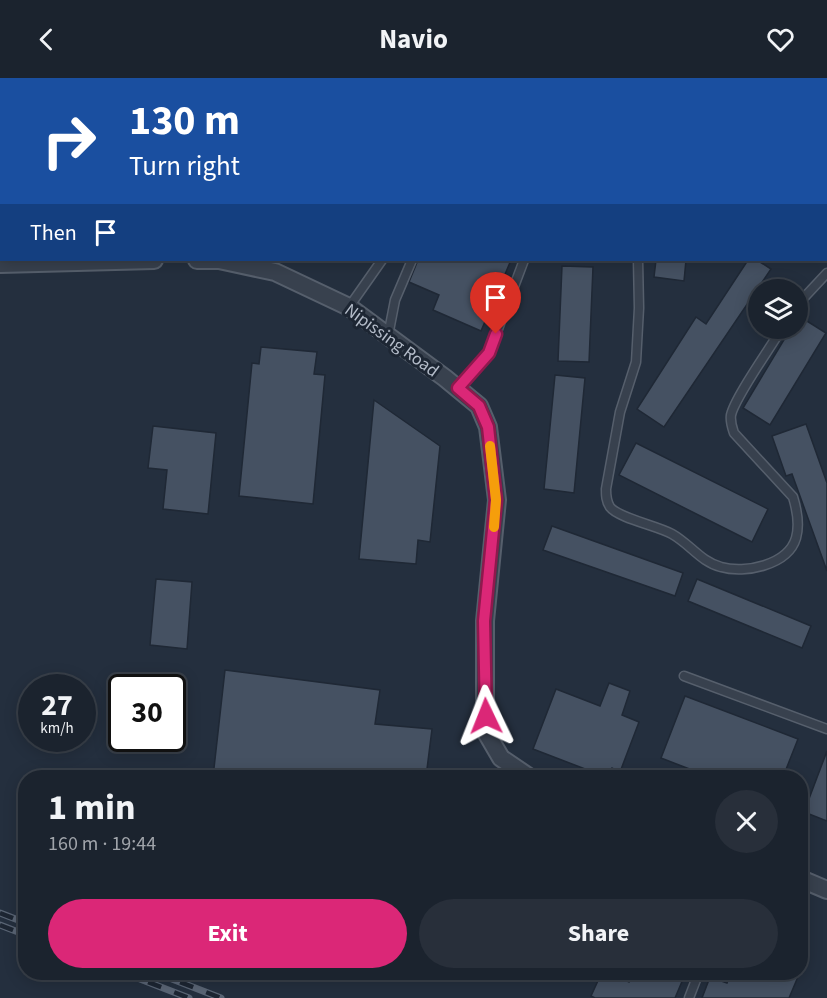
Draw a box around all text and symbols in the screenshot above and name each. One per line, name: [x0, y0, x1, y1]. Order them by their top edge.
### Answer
text: Navio: [379, 20, 448, 59]
icon: back: [30, 23, 63, 56]
icon: heart: [764, 23, 797, 56]
text: 130 m: [129, 91, 240, 151]
icon: right: [30, 102, 108, 180]
text: Turn right: [129, 147, 240, 186]
icon: arrive: [89, 216, 122, 249]
text: Then: [30, 217, 77, 249]
pin: [470, 272, 521, 334]
map controls: [748, 279, 808, 339]
button: layers: [748, 279, 808, 339]
icon: arrive: [479, 281, 512, 314]
street label: Nipissing Road: [339, 298, 444, 383]
speed limit sign: 30: [108, 674, 186, 752]
text: 27: [41, 684, 73, 727]
position arrow: [454, 684, 518, 748]
text: km/h: [40, 718, 74, 739]
text: 1 min: [48, 782, 136, 833]
button: close: [715, 790, 778, 853]
text: 160 m · 19:44: [48, 830, 156, 858]
button: Exit: [48, 899, 407, 968]
button: Share: [419, 899, 778, 968]

